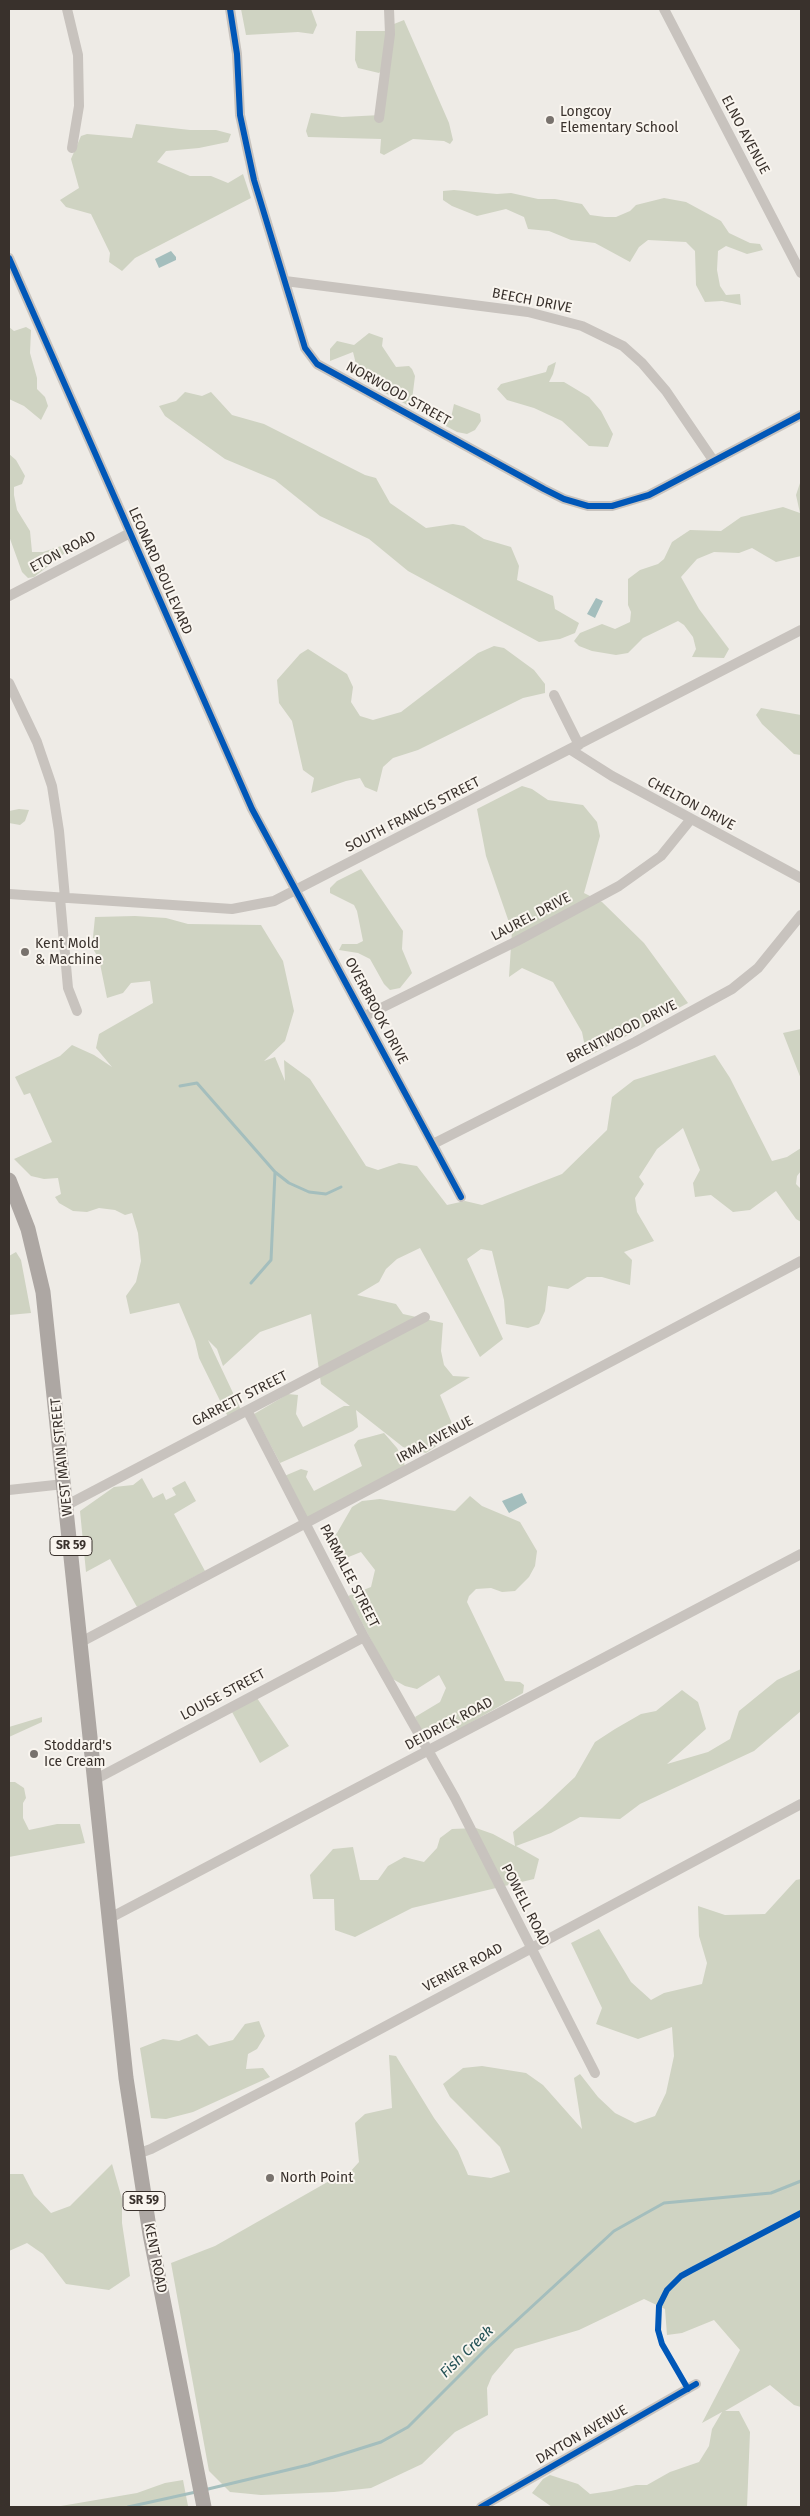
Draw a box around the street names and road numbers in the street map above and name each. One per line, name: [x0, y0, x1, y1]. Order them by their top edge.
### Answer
street label: ELNO AVENUE: [717, 93, 773, 177]
street label: BEECH DRIVE: [491, 285, 573, 317]
street label: NORWOOD STREET: [343, 358, 453, 430]
street label: LEONARD BOULEVARD: [124, 505, 196, 637]
street label: ETON ROAD: [27, 528, 99, 576]
street label: SOUTH FRANCIS STREET: [343, 774, 483, 856]
street label: CHELTON DRIVE: [644, 774, 738, 834]
street label: LAUREL DRIVE: [488, 889, 574, 945]
street label: OVERBROOK DRIVE: [341, 955, 411, 1067]
street label: BRENTWOOD DRIVE: [564, 997, 680, 1067]
street label: GARRETT STREET: [190, 1368, 290, 1430]
street label: WEST MAIN STREET: [47, 1397, 77, 1517]
street label: IRMA AVENUE: [394, 1413, 476, 1467]
street label: PARMALEE STREET: [316, 1522, 382, 1630]
road number: SR 59: [50, 1536, 92, 1555]
street label: LOUISE STREET: [178, 1666, 268, 1724]
street label: DEIDRICK ROAD: [402, 1694, 496, 1754]
street label: POWELL ROAD: [497, 1861, 553, 1949]
street label: VERNER ROAD: [420, 1940, 506, 1996]
road number: SR 59: [123, 2192, 165, 2210]
street label: KENT ROAD: [140, 2221, 170, 2295]
street label: DAYTON AVENUE: [533, 2402, 631, 2468]

